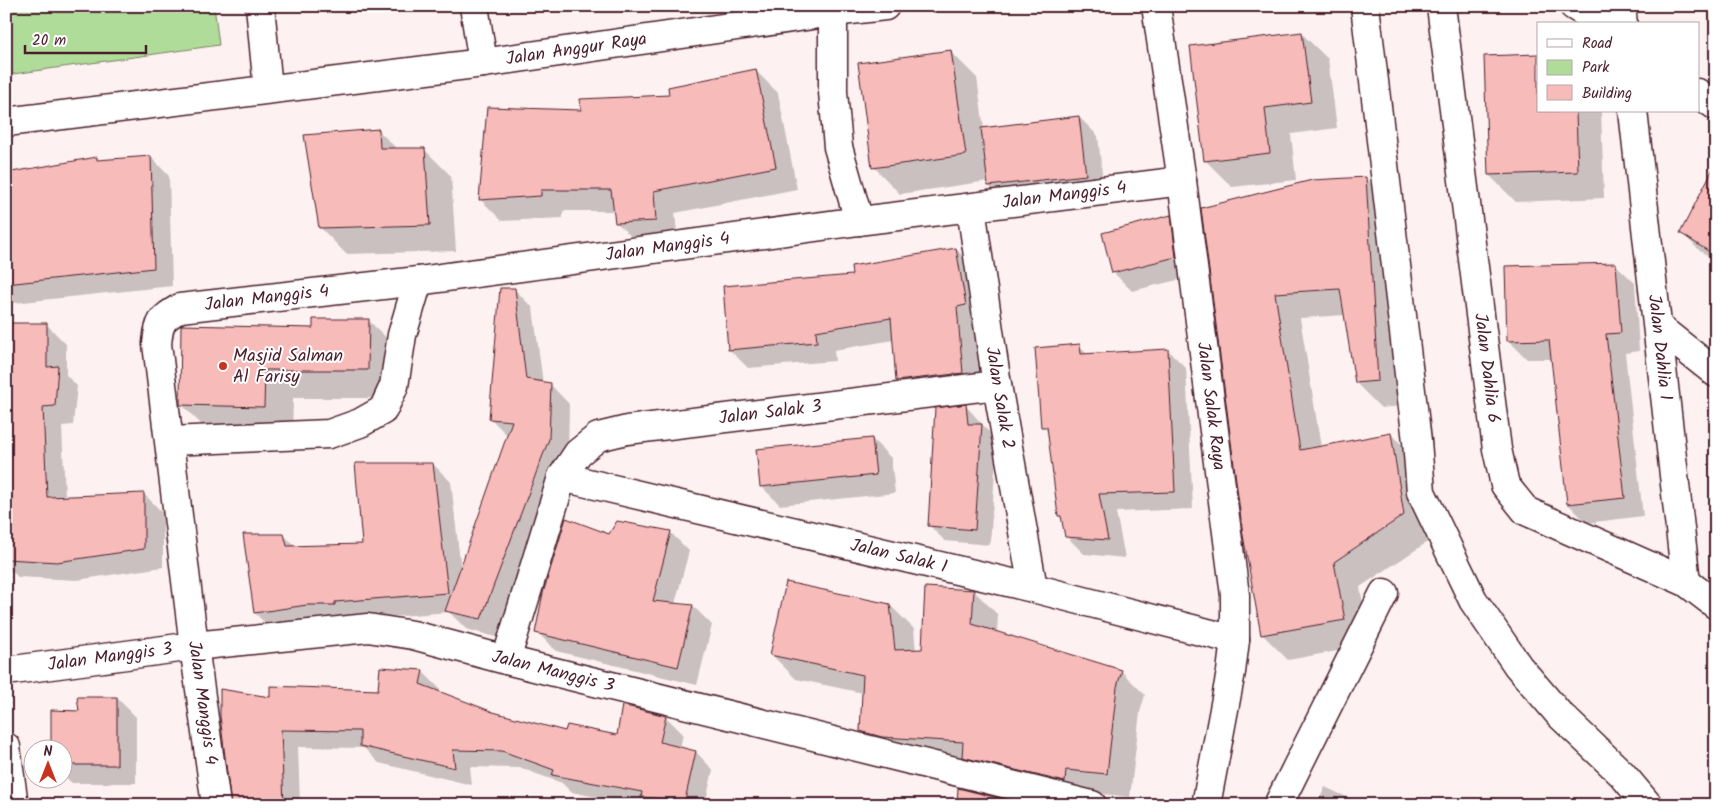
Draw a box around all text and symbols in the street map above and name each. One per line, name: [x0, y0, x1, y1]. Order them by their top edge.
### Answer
scale bar: [25, 22, 146, 54]
legend: [1537, 22, 1700, 112]
street label: Jalan Anggur Raya: [504, 25, 649, 74]
text: 20 m: [32, 29, 66, 53]
text: Road: [1582, 32, 1613, 56]
text: Park: [1582, 56, 1610, 80]
text: Building: [1582, 82, 1632, 106]
street label: Jalan Manggis 4: [1000, 173, 1128, 218]
street label: Jalan Manggis 4: [604, 224, 732, 270]
street label: Jalan Manggis 4: [203, 277, 331, 320]
street label: Jalan Dahlia 1: [1639, 293, 1680, 402]
street label: Jalan Dahlia 6: [1465, 311, 1508, 425]
street label: Jalan Salak Raya: [1188, 340, 1233, 472]
place label: Masjid Salman Al Farisy: [233, 342, 343, 392]
street label: Jalan Salak 2: [977, 345, 1023, 451]
marker: Masjid Salman Al Farisy: [217, 360, 229, 372]
street label: Jalan Salak 3: [717, 392, 823, 433]
street label: Jalan Salak 1: [847, 531, 950, 582]
street label: Jalan Manggis 3: [46, 635, 174, 680]
street label: Jalan Manggis 4: [179, 639, 225, 767]
street label: Jalan Manggis 3: [489, 642, 618, 701]
north arrow: [22, 738, 72, 788]
text: N: [44, 741, 53, 763]

